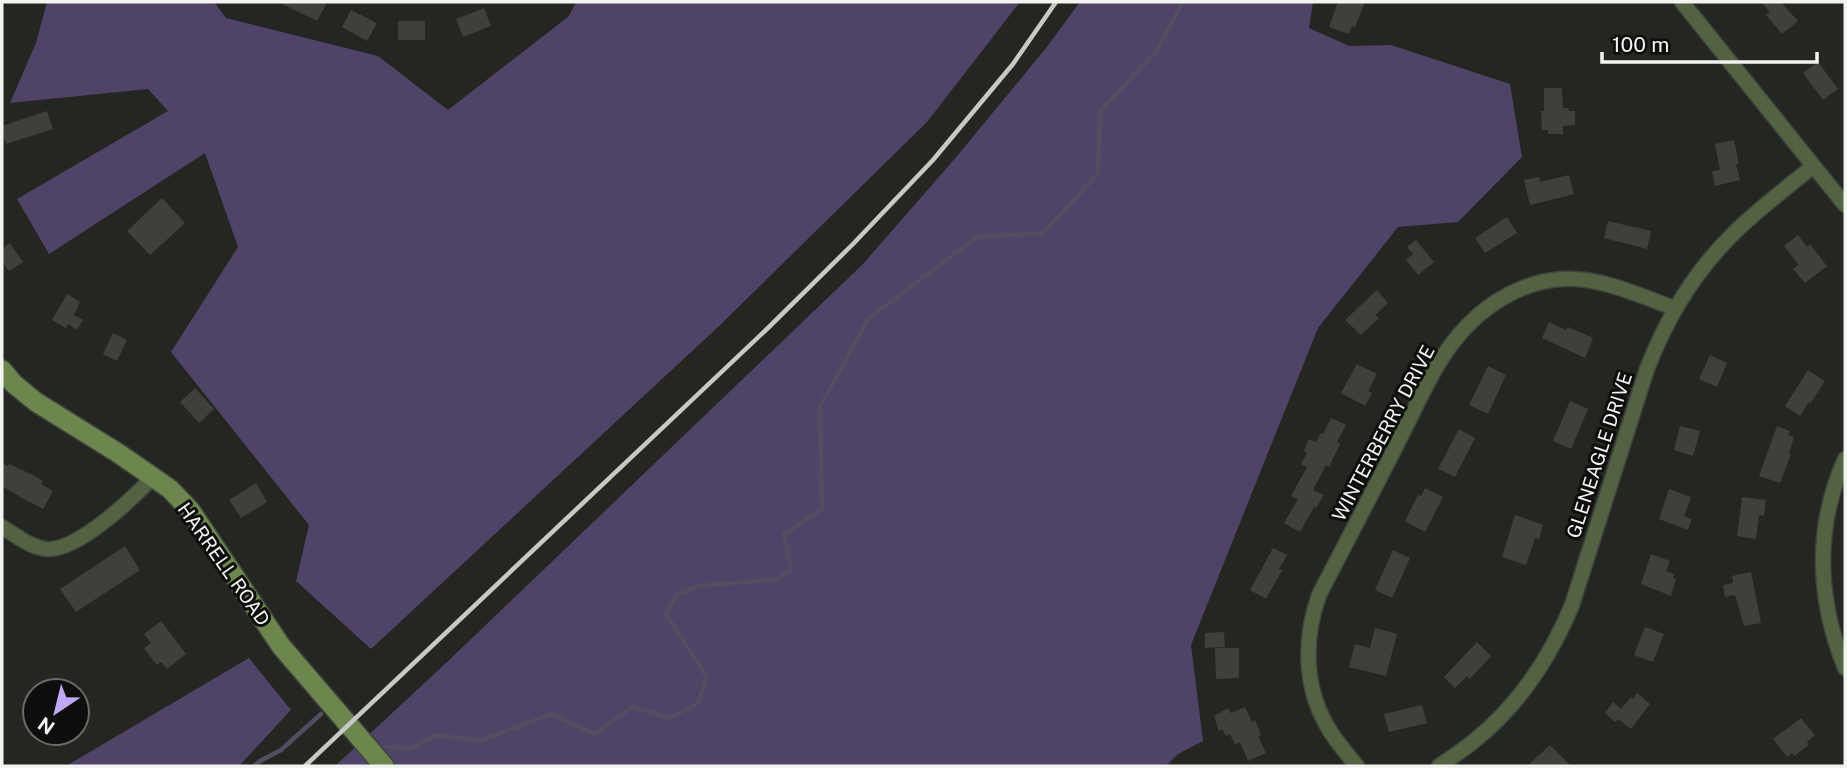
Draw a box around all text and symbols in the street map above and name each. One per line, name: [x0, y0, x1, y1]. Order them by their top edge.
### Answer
scale bar: [1602, 21, 1817, 65]
text: 100 m: [1612, 32, 1669, 57]
street label: WINTERBERRY DRIVE: [1327, 341, 1439, 525]
street label: GLENEAGLE DRIVE: [1562, 369, 1636, 541]
street label: HARRELL ROAD: [173, 498, 275, 630]
north arrow: [21, 677, 91, 747]
text: N: [34, 713, 59, 739]

